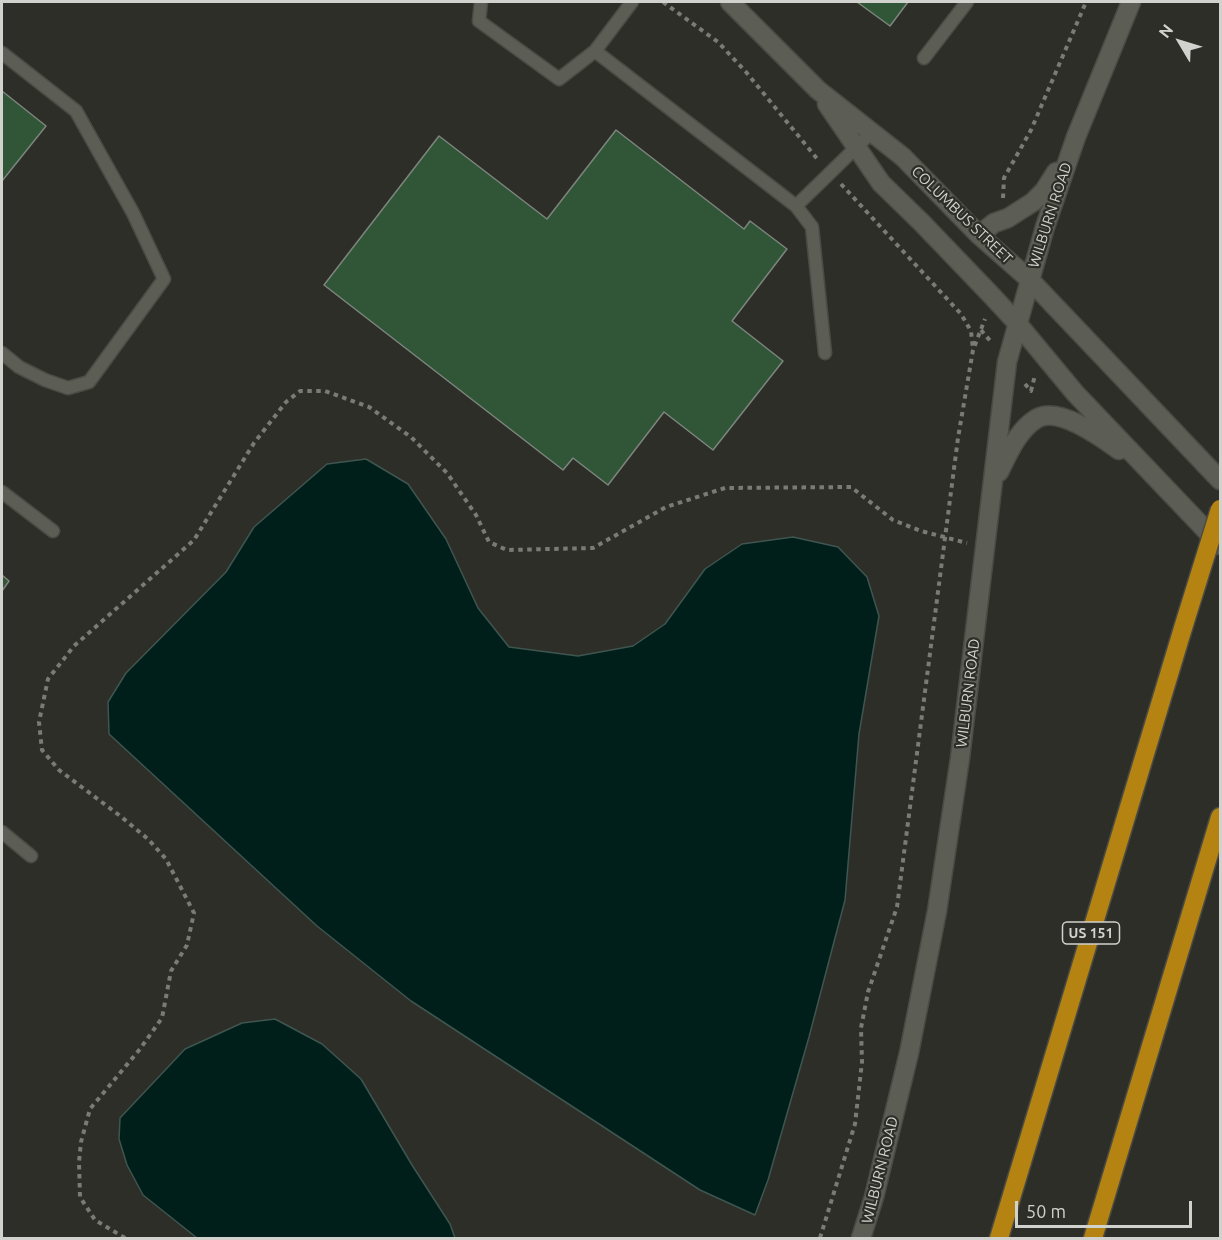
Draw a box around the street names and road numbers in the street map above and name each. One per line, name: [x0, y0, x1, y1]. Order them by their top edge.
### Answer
street label: WILBURN ROAD: [1024, 160, 1076, 270]
street label: COLUMBUS STREET: [908, 162, 1016, 268]
street label: WILBURN ROAD: [952, 637, 984, 749]
road number: US 151: [1062, 922, 1120, 944]
street label: WILBURN ROAD: [858, 1115, 902, 1225]

